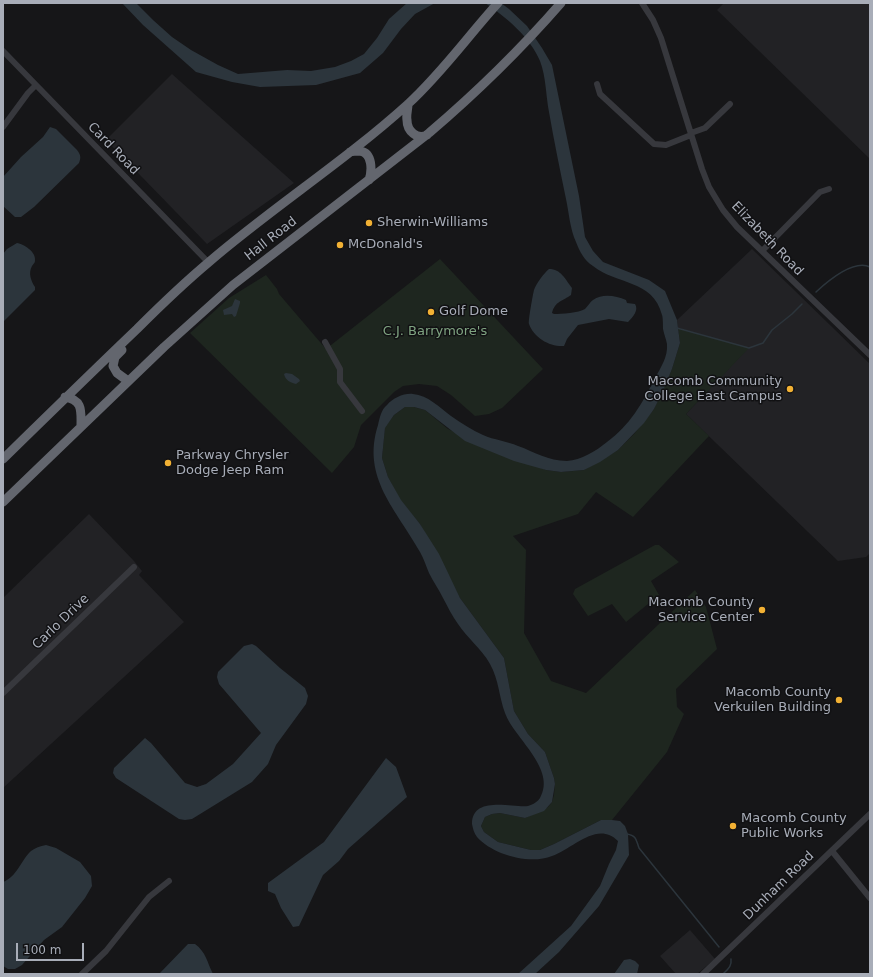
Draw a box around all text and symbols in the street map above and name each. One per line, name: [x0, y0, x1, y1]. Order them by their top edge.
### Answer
street label: Card Road: [84, 119, 142, 179]
street label: Elizabeth Road: [728, 199, 806, 279]
street label: Hall Road: [242, 214, 300, 264]
place label: Sherwin-Williams: [377, 215, 488, 231]
marker: Sherwin-Williams: [364, 218, 374, 228]
place label: McDonald's: [348, 237, 423, 253]
marker: McDonald's: [335, 240, 345, 250]
place label: Golf Dome: [439, 304, 508, 320]
marker: Golf Dome: [426, 307, 436, 317]
park label: C.J. Barrymore's: [383, 324, 487, 340]
place label: Macomb Community College East Campus: [644, 374, 782, 405]
marker: Macomb Community College East Campus: [785, 384, 795, 394]
place label: Parkway Chrysler Dodge Jeep Ram: [176, 448, 289, 479]
marker: Parkway Chrysler Dodge Jeep Ram: [163, 458, 173, 468]
street label: Carlo Drive: [29, 591, 93, 653]
place label: Macomb County Service Center: [648, 595, 754, 626]
marker: Macomb County Service Center: [757, 605, 767, 615]
place label: Macomb County Verkuilen Building: [714, 685, 831, 716]
marker: Macomb County Verkuilen Building: [834, 695, 844, 705]
place label: Macomb County Public Works: [741, 811, 847, 842]
marker: Macomb County Public Works: [728, 821, 738, 831]
street label: Dunham Road: [740, 848, 818, 924]
scale bar: [18, 935, 86, 961]
text: 100 m: [23, 943, 61, 957]

